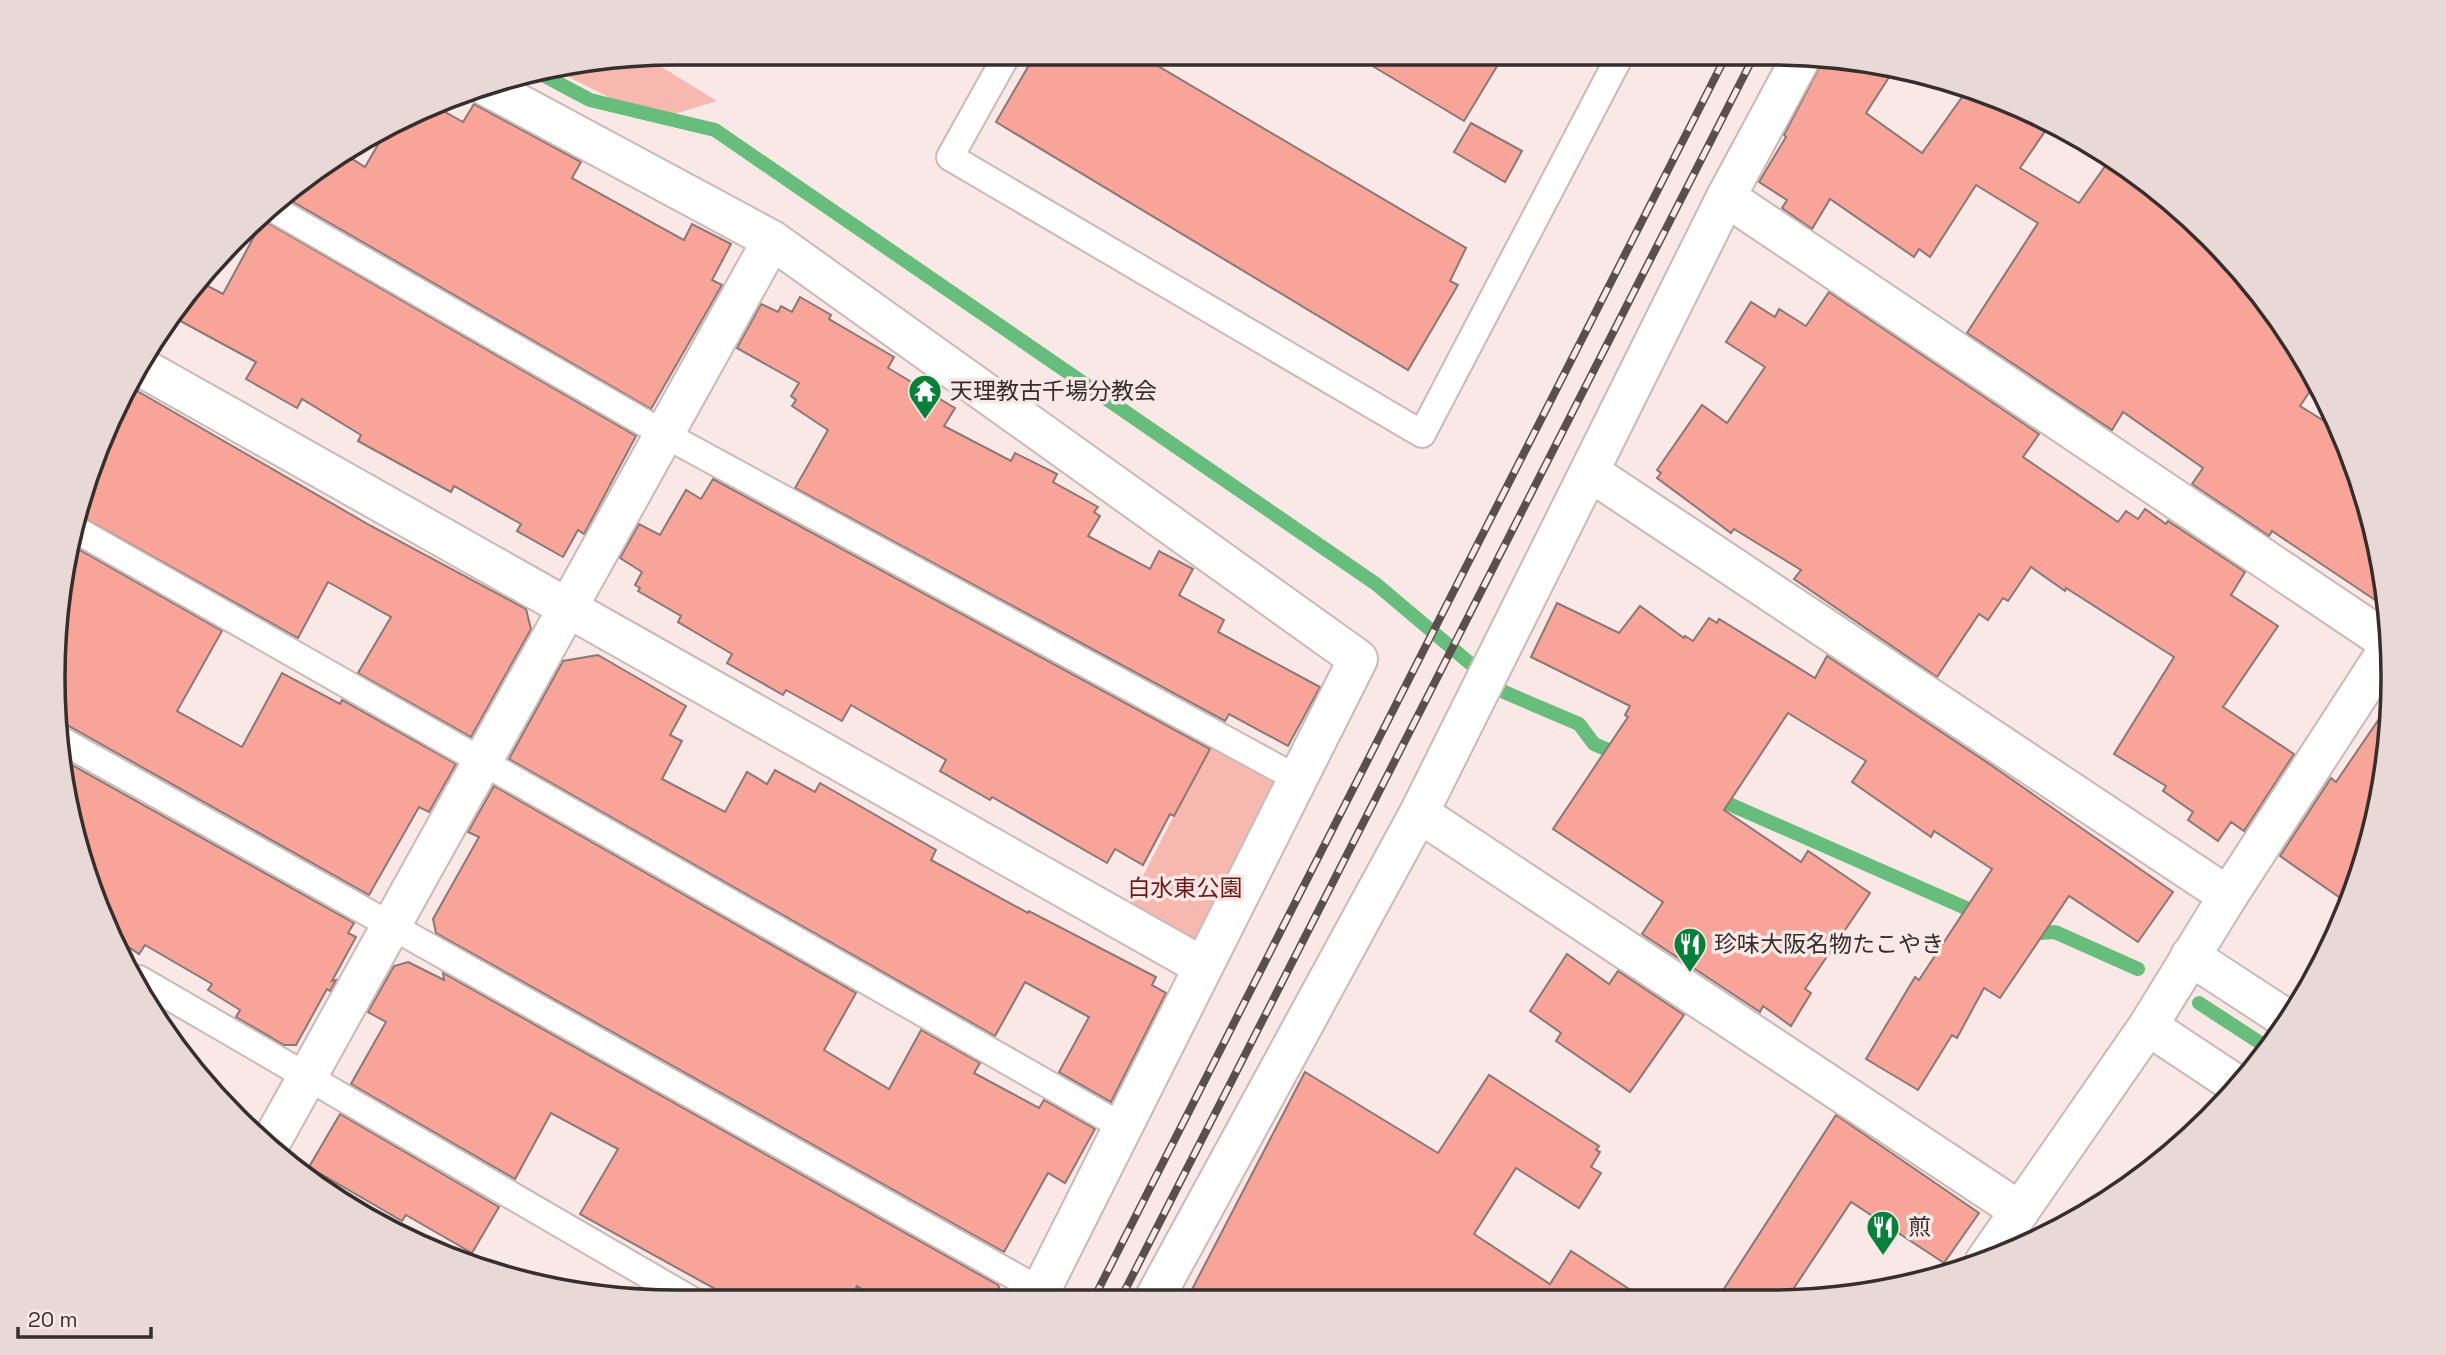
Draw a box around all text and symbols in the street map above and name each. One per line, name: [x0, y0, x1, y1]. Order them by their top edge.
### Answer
temple icon: 天理教古千場分教会: [906, 372, 944, 421]
place label: 天理教古千場分教会: [950, 376, 1157, 406]
park label: 白水東公園: [1128, 873, 1243, 903]
restaurant icon: 珍味大阪名物たこやき: [1671, 925, 1709, 974]
place label: 珍味大阪名物たこやき: [1714, 929, 1944, 959]
restaurant icon: 煎: [1864, 1208, 1902, 1257]
place label: 煎: [1908, 1212, 1931, 1242]
scale bar: [18, 1296, 150, 1340]
text: 20 m: [28, 1306, 78, 1333]

